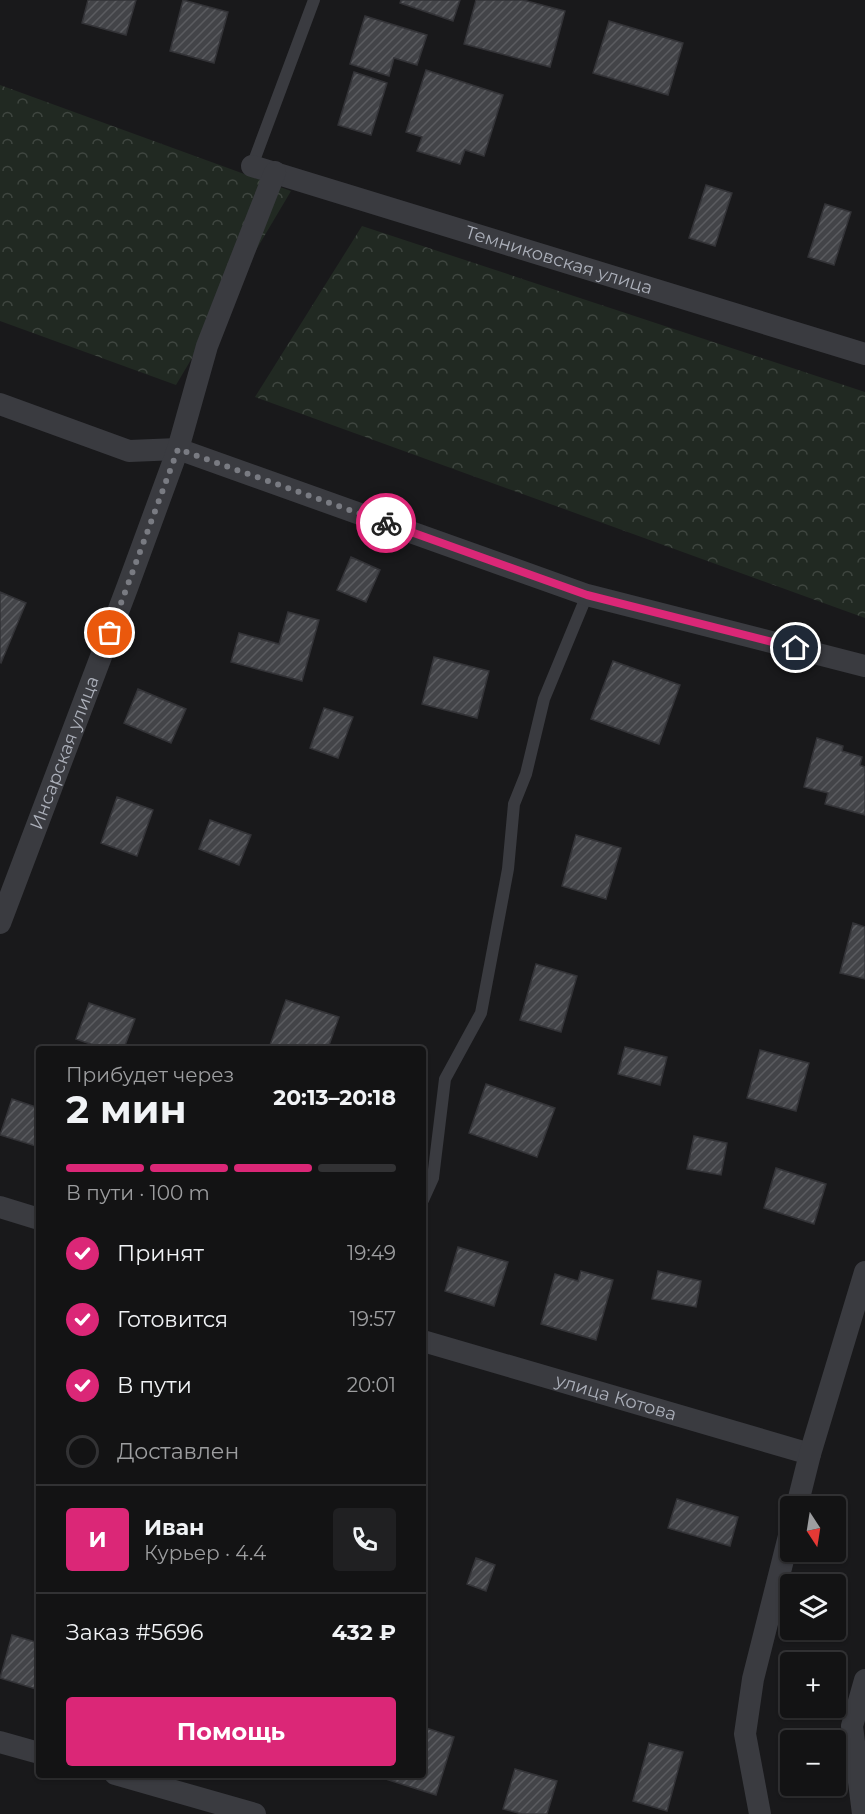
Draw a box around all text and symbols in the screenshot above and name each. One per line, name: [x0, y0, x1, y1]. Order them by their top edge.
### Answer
street label: Темниковская улица: [463, 221, 655, 299]
courier: [356, 493, 416, 553]
icon: bike: [370, 507, 403, 540]
pin: [84, 607, 135, 658]
icon: bag: [93, 616, 126, 649]
pin: [770, 622, 821, 673]
icon: home: [779, 631, 812, 664]
street label: Инсарская улица: [25, 673, 104, 833]
text: Прибудет через: [66, 1063, 234, 1087]
text: 20:13–20:18: [273, 1084, 396, 1111]
text: 2 мин: [66, 1085, 187, 1133]
text: В пути · 100 m: [66, 1181, 210, 1205]
icon: check: [66, 1237, 99, 1270]
text: Принят: [117, 1240, 204, 1267]
text: 19:49: [347, 1241, 396, 1265]
icon: check: [66, 1303, 99, 1336]
text: Готовится: [117, 1306, 228, 1333]
text: 19:57: [350, 1307, 396, 1331]
icon: check: [66, 1369, 99, 1402]
street label: улица Котова: [552, 1369, 679, 1425]
text: В пути: [117, 1372, 192, 1399]
text: 20:01: [347, 1373, 396, 1397]
text: Доставлен: [117, 1438, 239, 1465]
north arrow: [780, 1496, 846, 1562]
map controls: [780, 1496, 846, 1796]
button: phone: [333, 1508, 396, 1571]
text: Иван: [144, 1514, 204, 1541]
text: И: [88, 1526, 107, 1553]
text: Курьер · 4.4: [144, 1541, 266, 1565]
button: layers: [780, 1574, 846, 1640]
text: Заказ #5696: [66, 1619, 203, 1646]
text: 432 ₽: [332, 1619, 396, 1646]
button: +: [780, 1652, 846, 1718]
button: Помощь: [66, 1697, 396, 1766]
button: −: [780, 1730, 846, 1796]

